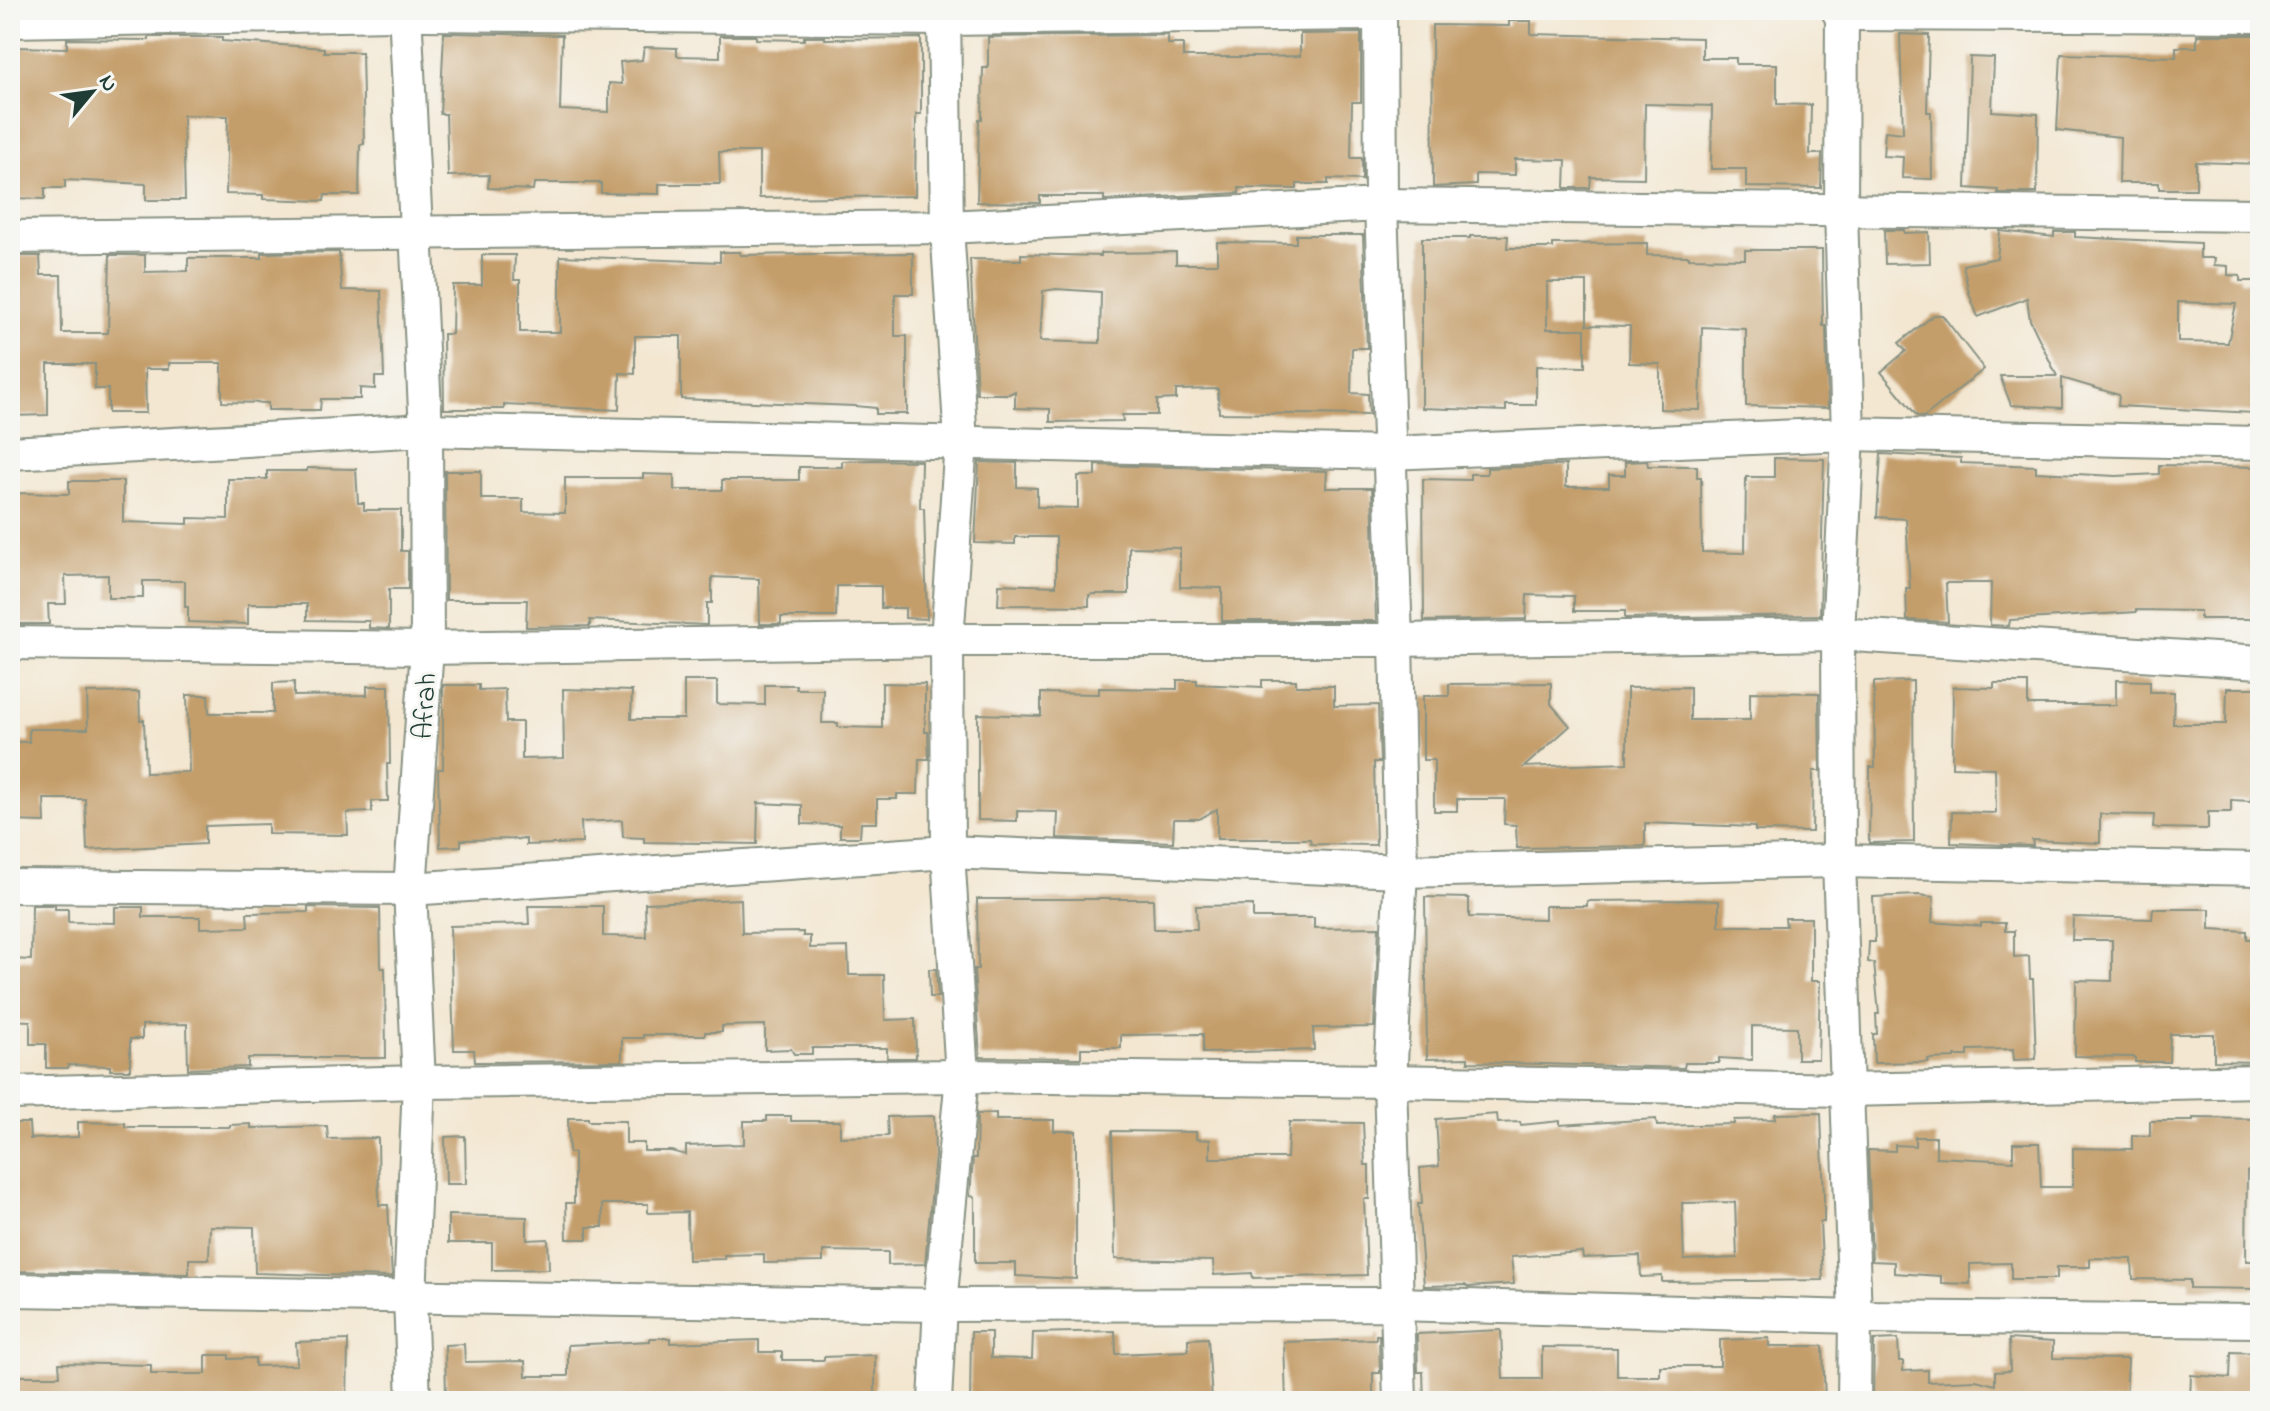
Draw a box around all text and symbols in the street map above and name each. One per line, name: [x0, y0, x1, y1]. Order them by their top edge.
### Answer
north arrow: [52, 52, 132, 132]
text: N: [89, 70, 124, 98]
street label: Afrah: [404, 672, 449, 741]

